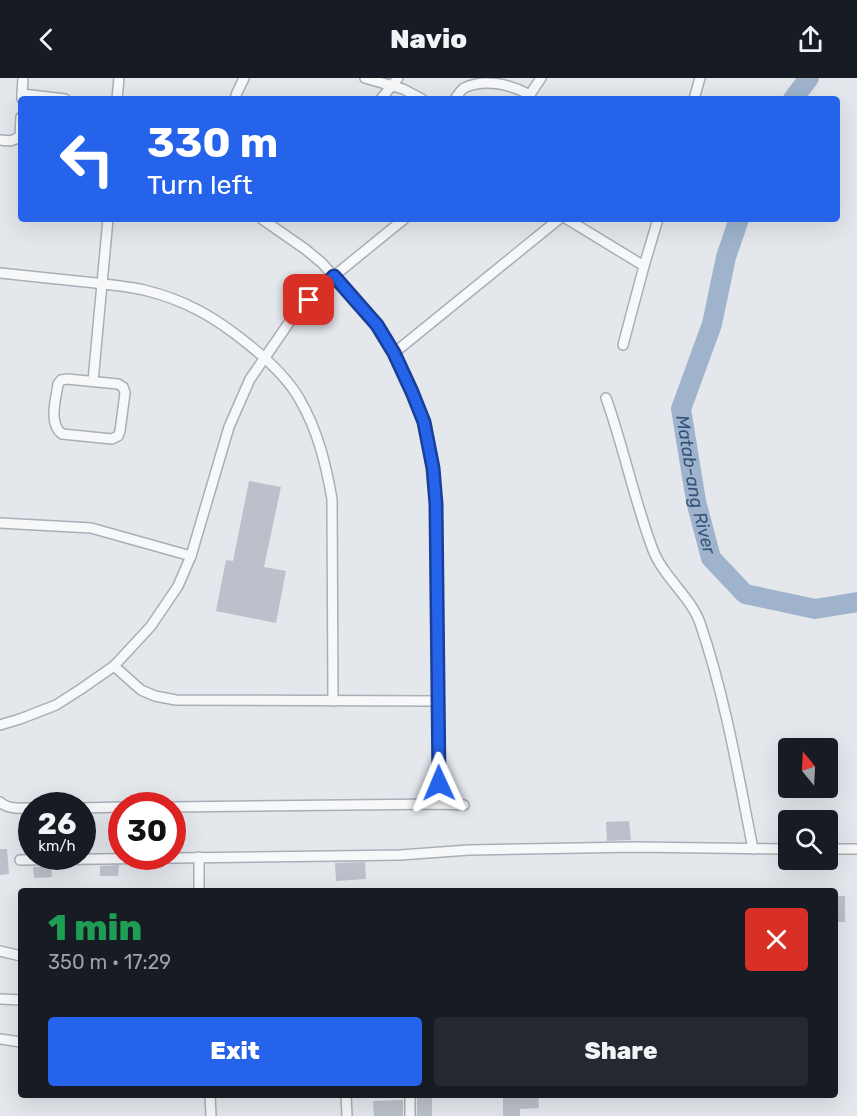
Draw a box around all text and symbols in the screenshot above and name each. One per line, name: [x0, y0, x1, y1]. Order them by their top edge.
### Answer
icon: back: [30, 23, 63, 56]
text: Navio: [390, 23, 467, 55]
icon: share: [794, 23, 827, 56]
text: 330 m: [147, 118, 278, 168]
icon: left: [48, 120, 126, 198]
text: Turn left: [147, 169, 252, 201]
pin: [283, 274, 334, 325]
icon: arrive: [292, 283, 325, 316]
water label: Matab-ang River: [671, 413, 721, 557]
north arrow: [778, 738, 838, 798]
map controls: [778, 738, 838, 870]
position arrow: [407, 751, 471, 815]
speed limit sign: 30: [108, 792, 186, 870]
text: 26: [37, 806, 77, 842]
button: search: [778, 810, 838, 870]
text: km/h: [38, 837, 76, 855]
text: 1 min: [48, 906, 142, 949]
button: close: [745, 908, 808, 971]
text: 350 m · 17:29: [48, 950, 171, 974]
button: Exit: [48, 1017, 422, 1086]
button: Share: [434, 1017, 808, 1086]

